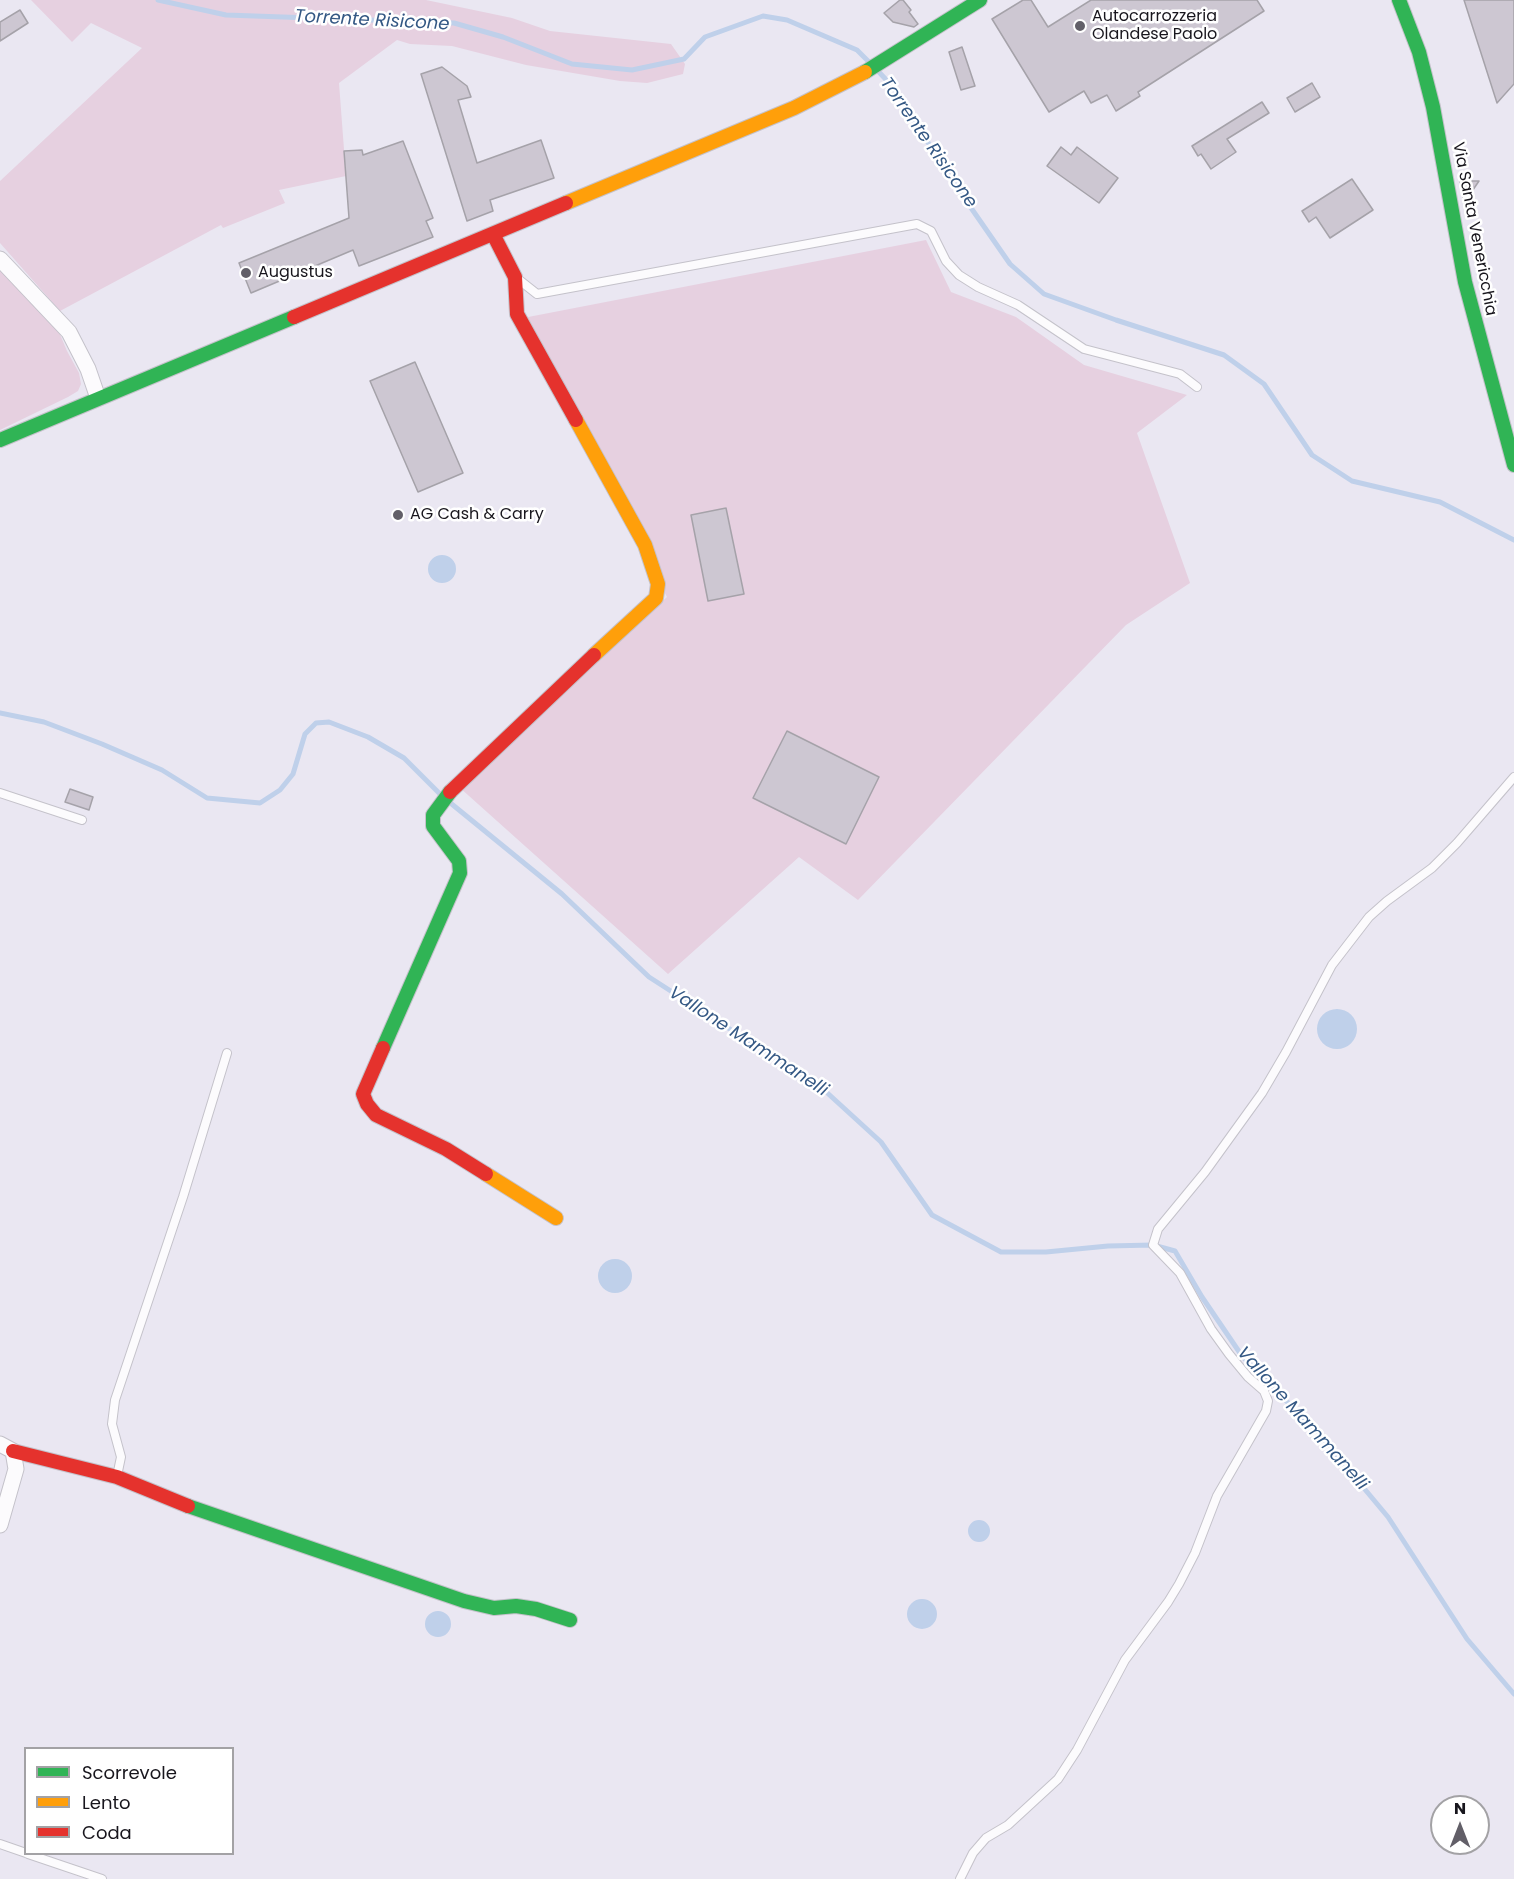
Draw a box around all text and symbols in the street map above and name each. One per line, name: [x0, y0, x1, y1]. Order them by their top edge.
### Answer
water label: Torrente Risicone: [294, 6, 450, 36]
place label: Autocarrozzeria Olandese Paolo: [1092, 7, 1217, 45]
marker: Autocarrozzeria Olandese Paolo: [1073, 19, 1087, 33]
water label: Torrente Risicone: [875, 73, 981, 213]
street label: Via Santa Venericchia: [1448, 141, 1500, 317]
place label: Augustus: [258, 263, 333, 283]
marker: Augustus: [239, 266, 253, 280]
place label: AG Cash & Carry: [410, 505, 544, 525]
marker: AG Cash & Carry: [391, 508, 405, 522]
water label: Vallone Mammanelli: [664, 982, 832, 1102]
water label: Vallone Mammanelli: [1232, 1343, 1372, 1495]
legend: [24, 1747, 234, 1855]
text: Scorrevole: [82, 1760, 177, 1785]
text: Lento: [82, 1790, 131, 1815]
north arrow: [1430, 1795, 1490, 1855]
text: N: [1454, 1797, 1466, 1820]
text: Coda: [82, 1820, 132, 1845]

